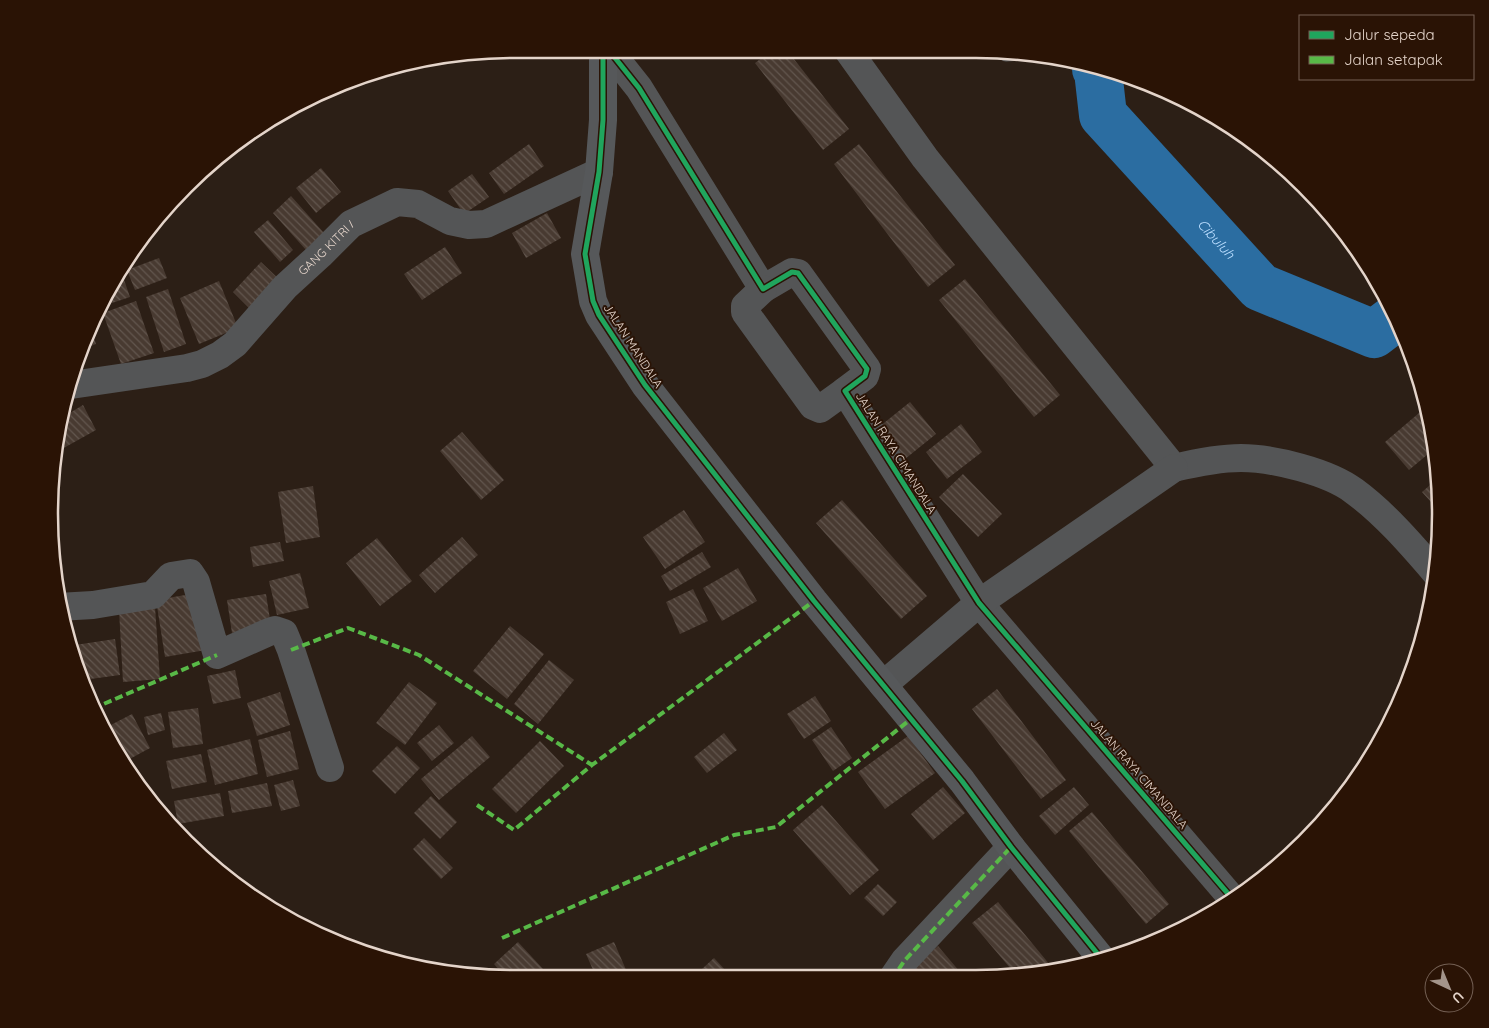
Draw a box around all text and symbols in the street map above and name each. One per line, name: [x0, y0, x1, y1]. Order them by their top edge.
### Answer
legend: [1299, 15, 1474, 80]
text: Jalur sepeda: [1344, 25, 1435, 44]
text: Jalan setapak: [1344, 50, 1443, 69]
water label: Cibuluh: [1193, 215, 1240, 263]
street label: GANG KITRI I: [295, 216, 355, 278]
street label: JALAN MANDALA: [601, 301, 666, 391]
street label: JALAN RAYA CIMANDALA: [853, 389, 940, 517]
street label: JALAN RAYA CIMANDALA: [1088, 716, 1191, 832]
north arrow: [1424, 963, 1474, 1013]
text: U: [1448, 987, 1468, 1007]

